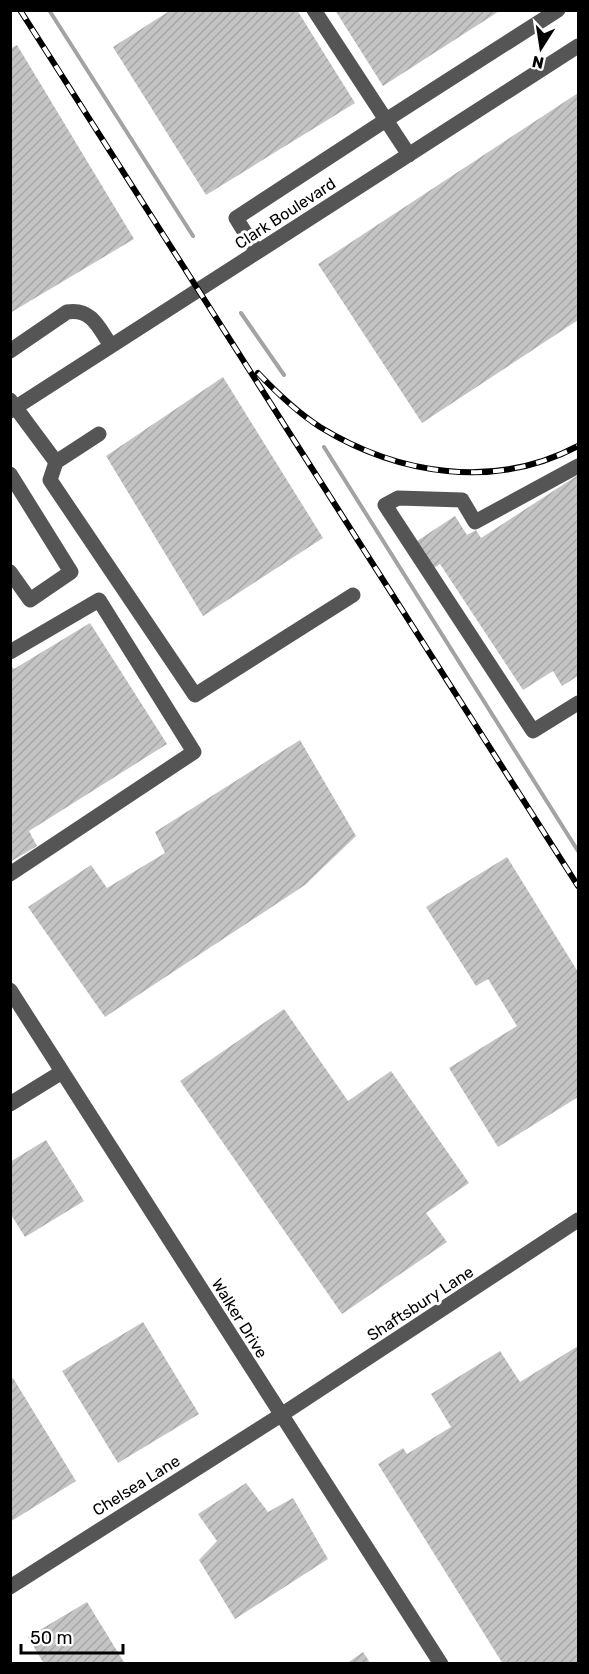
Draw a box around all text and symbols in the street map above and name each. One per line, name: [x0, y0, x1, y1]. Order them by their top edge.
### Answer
north arrow: [511, 18, 571, 78]
text: N: [530, 52, 546, 73]
street label: Clark Boulevard: [231, 174, 339, 253]
street label: Shaftsbury Lane: [363, 1262, 477, 1345]
street label: Walker Drive: [208, 1275, 272, 1362]
street label: Chelsea Lane: [89, 1451, 184, 1520]
scale bar: [21, 1617, 123, 1655]
text: 50 m: [30, 1627, 73, 1649]

